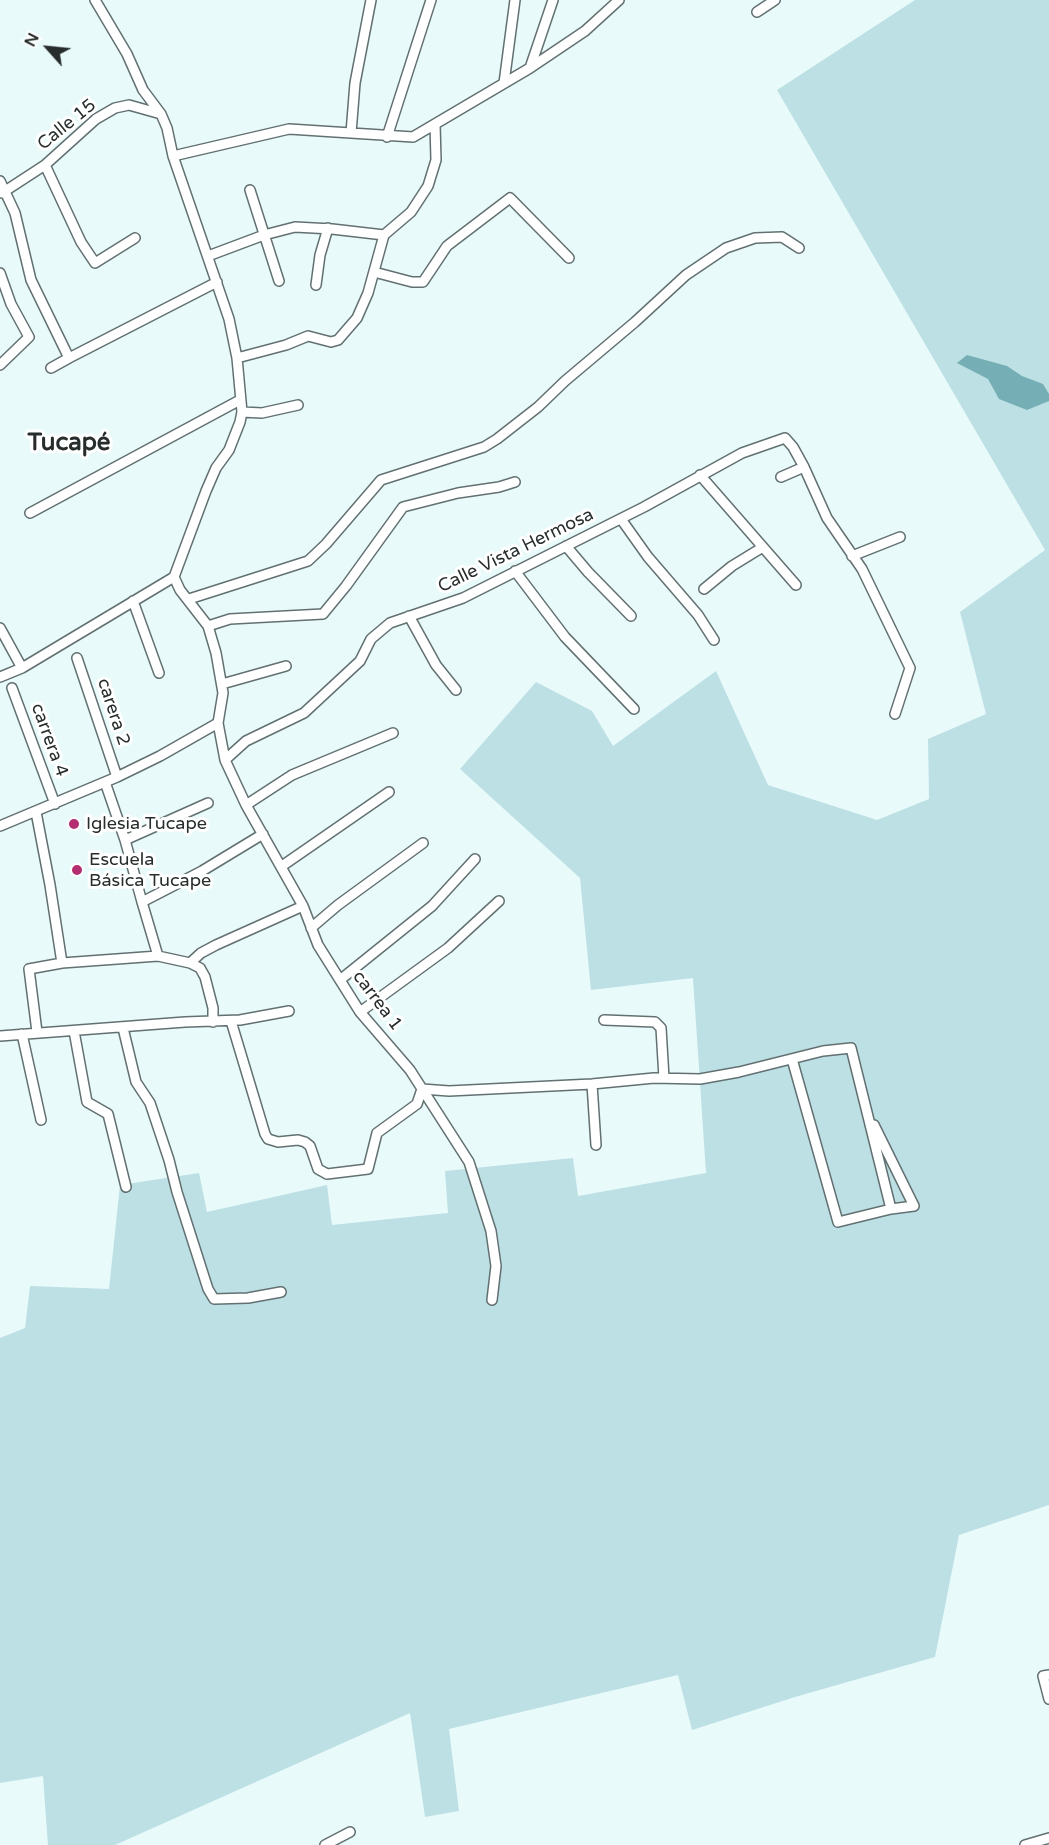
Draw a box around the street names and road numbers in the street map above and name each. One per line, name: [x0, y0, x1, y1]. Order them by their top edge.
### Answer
street label: Calle 15: [33, 95, 101, 155]
street label: Calle Vista Hermosa: [435, 504, 597, 598]
street label: carera 2: [92, 676, 134, 748]
street label: carrera 4: [26, 700, 72, 780]
street label: carrea 1: [347, 967, 407, 1035]

